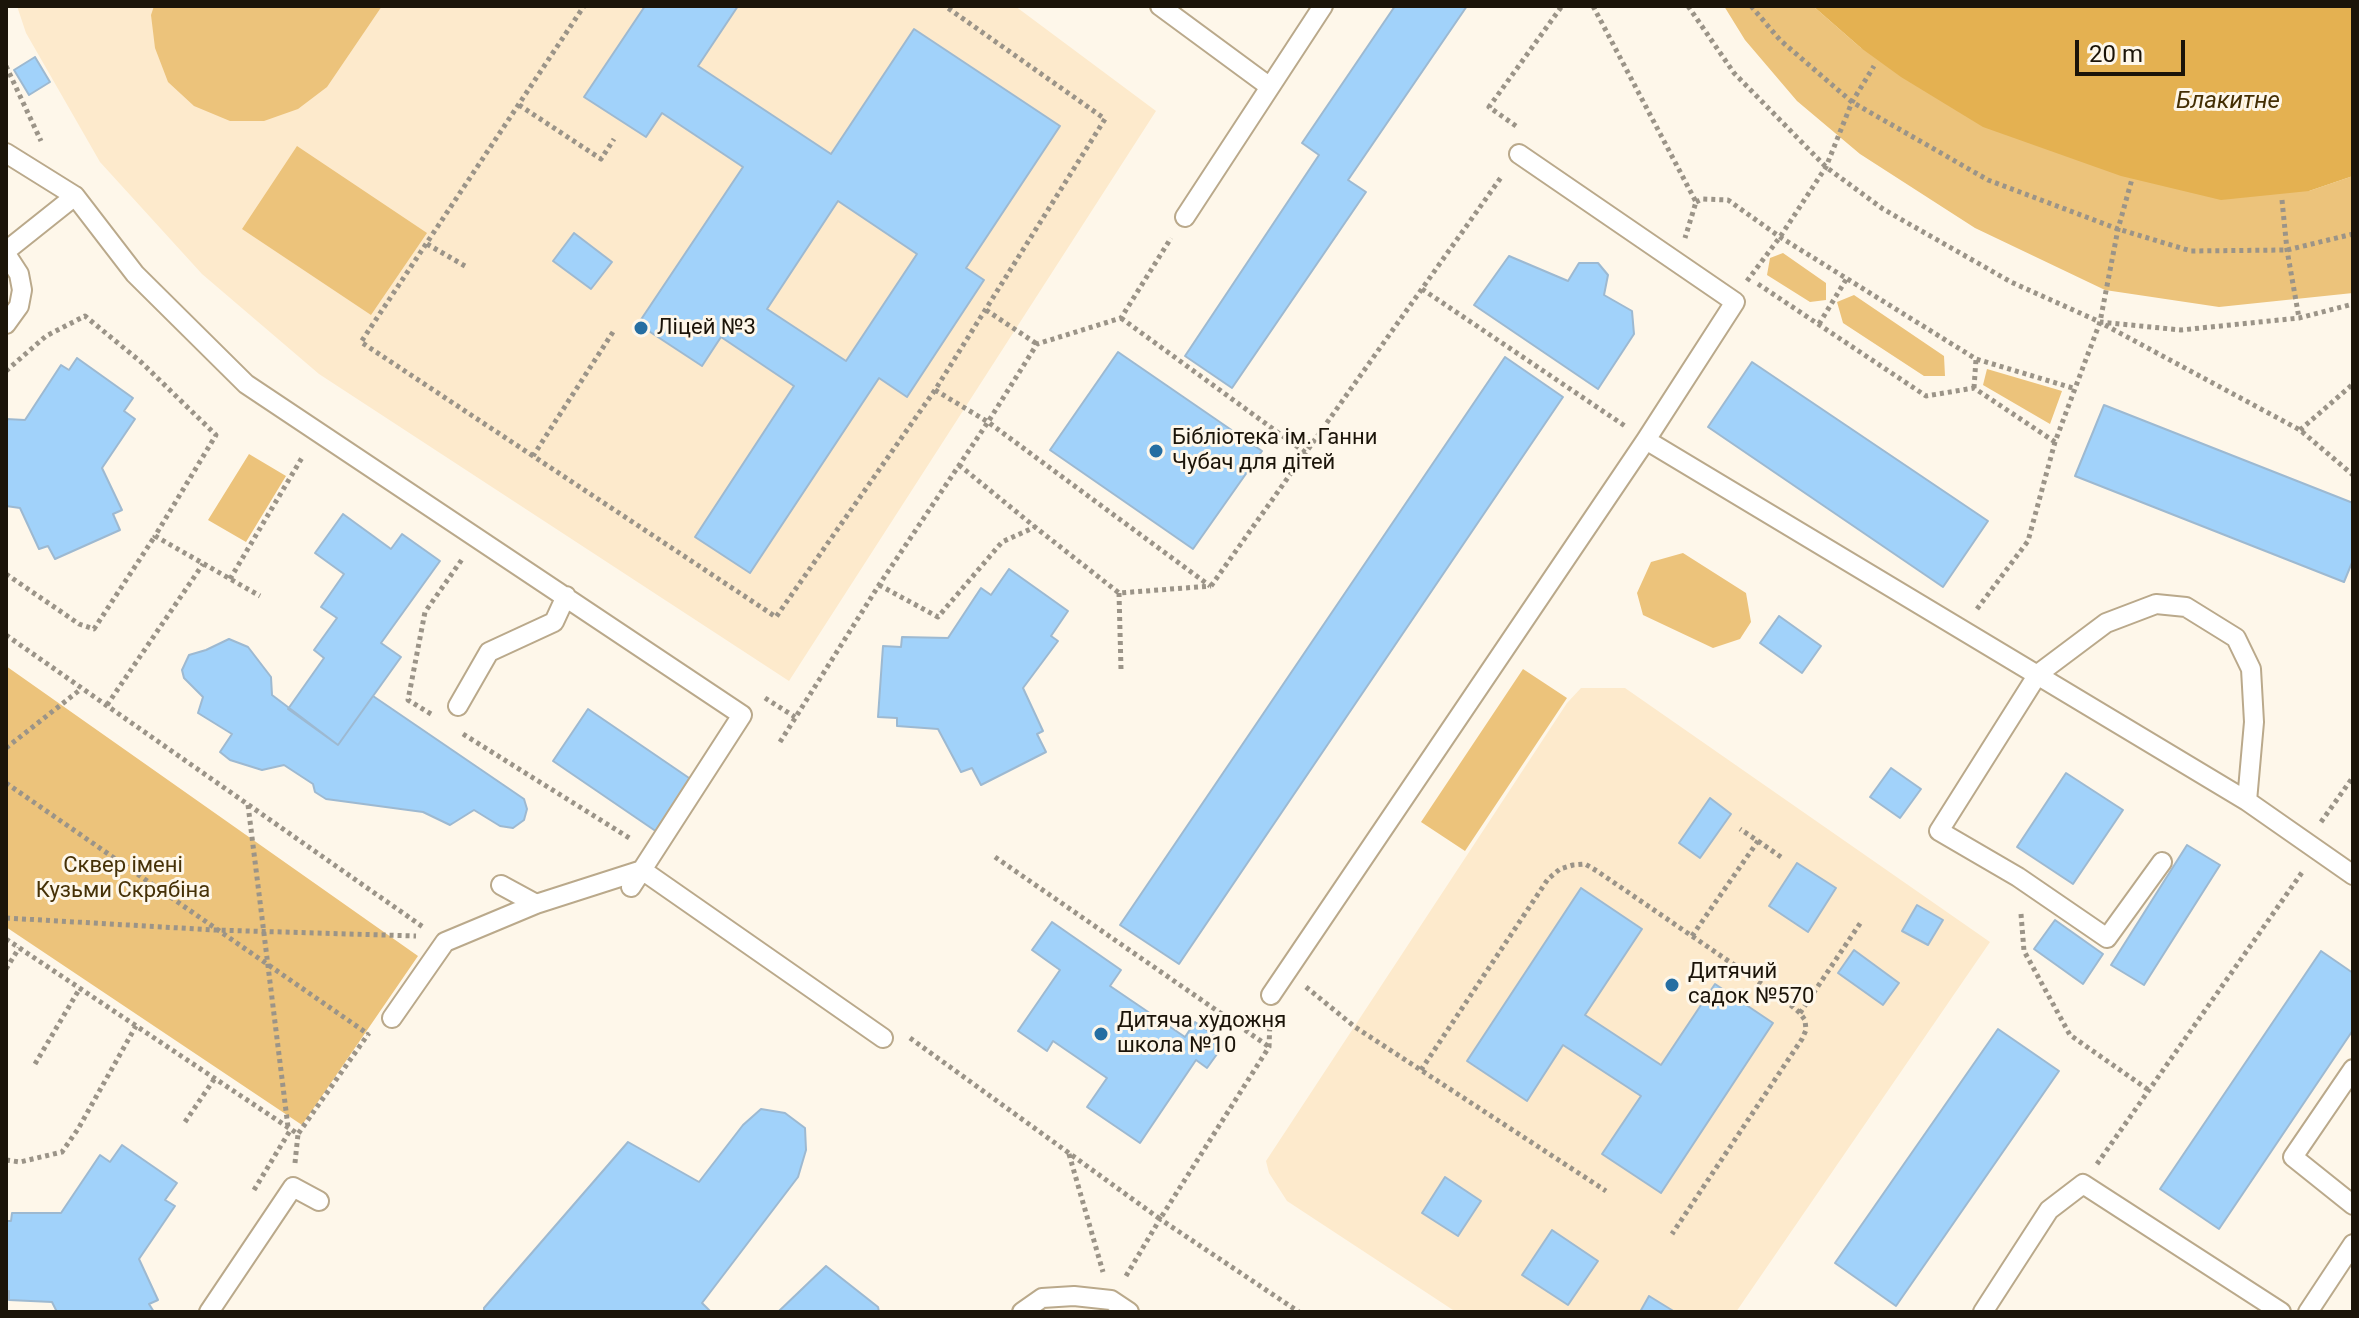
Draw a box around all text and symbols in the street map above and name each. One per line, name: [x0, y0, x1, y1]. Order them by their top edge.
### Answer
scale bar: [2079, 24, 2189, 74]
text: 20 m: [2089, 40, 2143, 68]
water label: Блакитне: [2176, 88, 2280, 116]
place label: Ліцей №3: [657, 315, 756, 341]
marker: Ліцей №3: [632, 319, 650, 337]
place label: Бібліотека ім. Ганни Чубач для дітей: [1172, 425, 1377, 476]
marker: Бібліотека ім. Ганни Чубач для дітей: [1147, 442, 1165, 460]
park label: Сквер імені Кузьми Скрябіна: [36, 853, 210, 904]
place label: Дитячий садок №570: [1688, 959, 1814, 1010]
marker: Дитячий садок №570: [1663, 976, 1681, 994]
place label: Дитяча художня школа №10: [1117, 1008, 1286, 1060]
marker: Дитяча художня школа №10: [1092, 1025, 1110, 1043]

